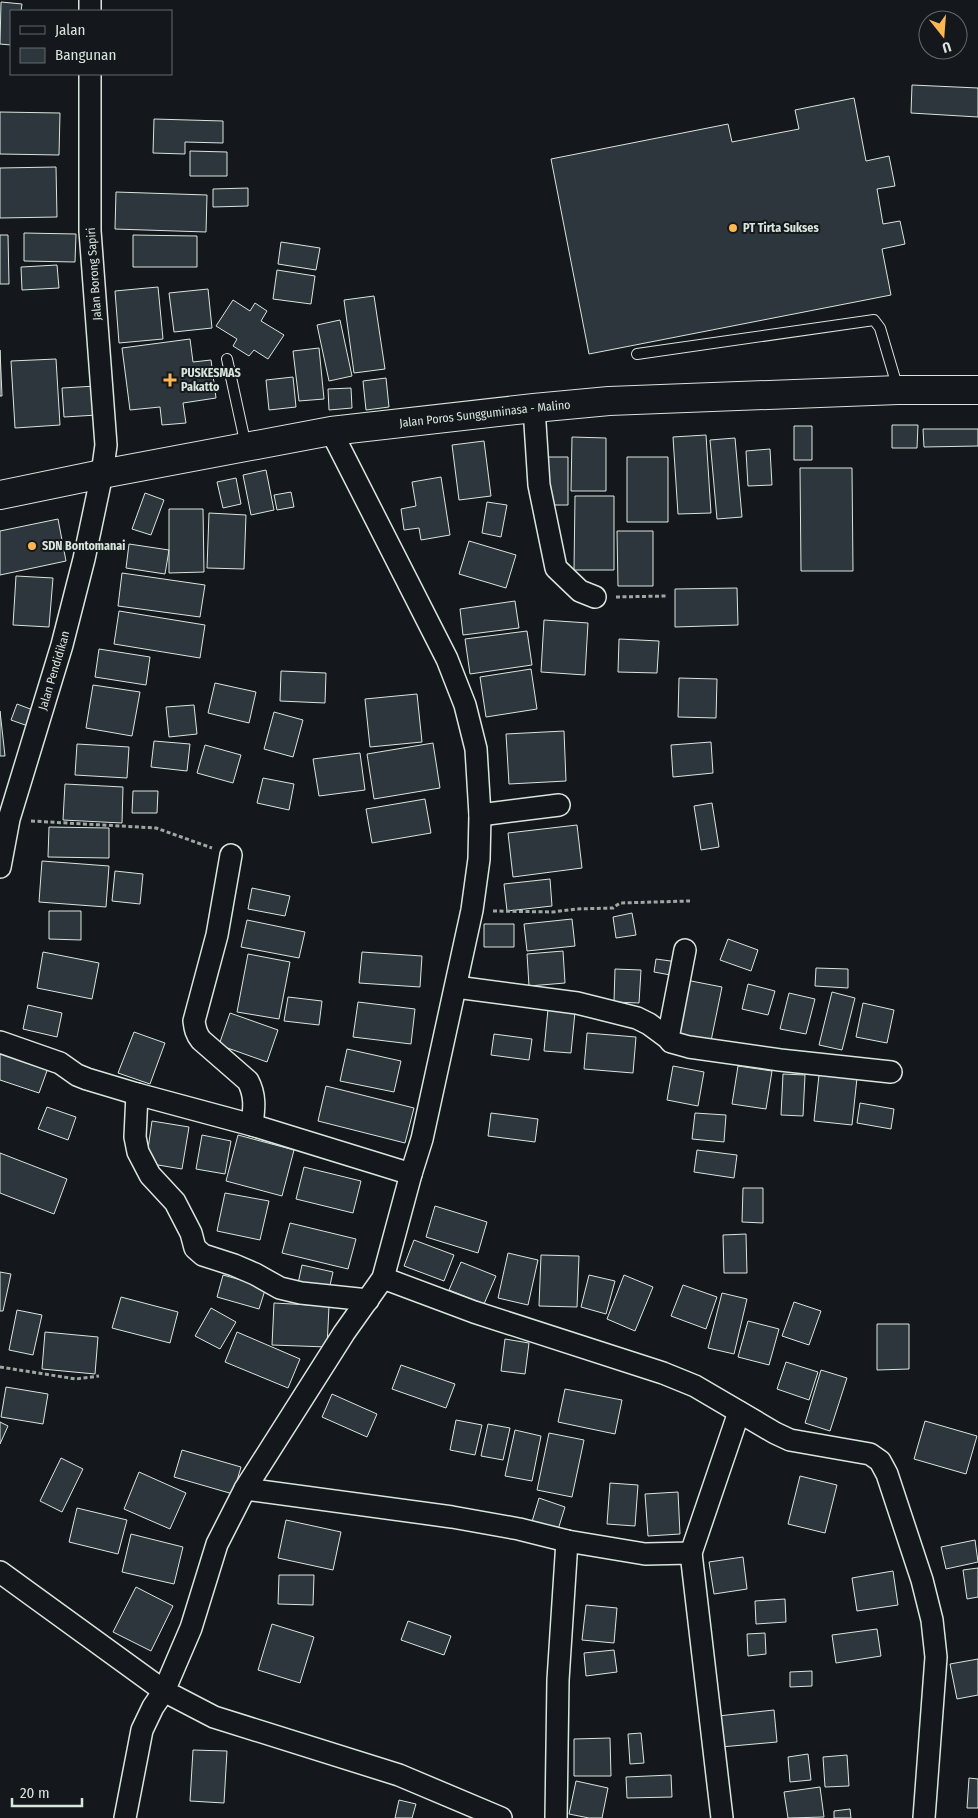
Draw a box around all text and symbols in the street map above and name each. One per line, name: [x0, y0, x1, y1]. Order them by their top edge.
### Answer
legend: [10, 10, 172, 75]
north arrow: [918, 10, 968, 60]
text: Jalan: [55, 21, 85, 39]
text: U: [940, 38, 953, 56]
text: Bangunan: [55, 46, 116, 64]
place label: PT Tirta Sukses: [743, 221, 819, 235]
marker: PT Tirta Sukses: [727, 222, 739, 234]
street label: Jalan Borong Sapiri: [84, 227, 104, 321]
place label: PUSKESMAS Pakatto: [181, 366, 241, 394]
marker: PUSKESMAS Pakatto: [163, 373, 177, 387]
street label: Jalan Poros Sungguminasa - Malino: [399, 398, 571, 430]
place label: SDN Bontomanai: [42, 539, 125, 553]
marker: SDN Bontomanai: [26, 540, 38, 552]
street label: Jalan Pendidikan: [36, 629, 72, 712]
scale bar: [12, 1776, 82, 1808]
text: 20 m: [20, 1784, 50, 1802]

